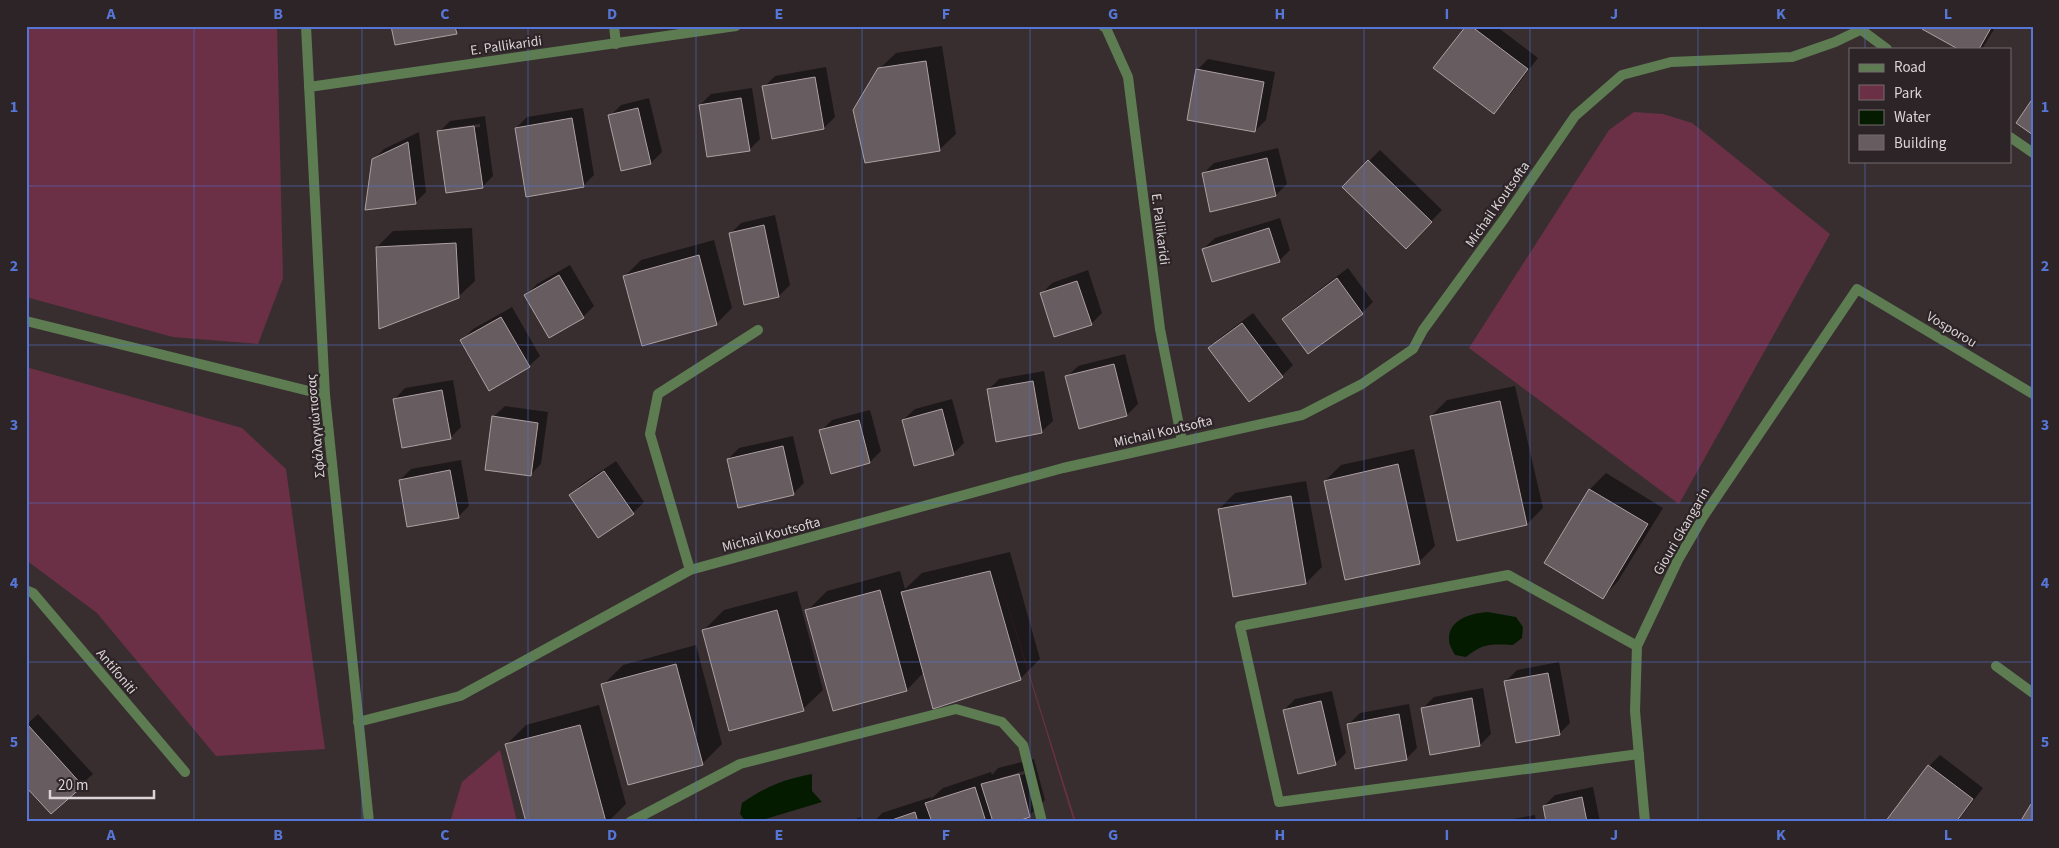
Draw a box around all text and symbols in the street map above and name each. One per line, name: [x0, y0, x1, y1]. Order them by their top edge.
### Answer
text: A: [105, 3, 116, 25]
text: B: [273, 3, 283, 25]
text: C: [440, 3, 450, 25]
text: D: [607, 3, 617, 25]
text: E: [775, 3, 783, 25]
text: F: [942, 3, 950, 25]
text: G: [1108, 3, 1118, 25]
text: H: [1275, 3, 1285, 25]
text: I: [1445, 3, 1449, 25]
text: J: [1610, 3, 1618, 25]
text: K: [1776, 3, 1786, 25]
text: L: [1944, 3, 1952, 25]
street label: E. Pallikaridi: [469, 31, 543, 61]
legend: [1849, 48, 2012, 162]
text: Road: [1894, 57, 1926, 78]
text: Park: [1894, 83, 1923, 104]
text: 1: [10, 96, 18, 118]
text: 1: [2041, 96, 2049, 118]
text: Water: [1894, 107, 1931, 128]
text: Building: [1894, 133, 1947, 154]
street label: Michail Koutsofta: [1461, 158, 1535, 252]
street label: E. Pallikaridi: [1146, 192, 1174, 266]
text: 2: [10, 255, 18, 277]
text: 2: [2041, 255, 2049, 277]
street label: Vosporou: [1922, 307, 1981, 353]
street label: Σφάλαγγιώτισσας: [301, 373, 330, 479]
street label: Michail Koutsofta: [1112, 411, 1215, 453]
text: 3: [10, 414, 18, 436]
text: 3: [2041, 414, 2049, 436]
street label: Giouri Gkangarin: [1649, 484, 1715, 579]
street label: Michail Koutsofta: [720, 512, 823, 558]
text: 4: [10, 572, 19, 594]
text: 4: [2041, 572, 2050, 594]
street label: Antifoniti: [91, 644, 141, 699]
text: 5: [10, 731, 18, 753]
text: 5: [2041, 731, 2049, 753]
scale bar: [50, 768, 154, 800]
text: 20 m: [58, 775, 88, 796]
text: A: [105, 824, 116, 846]
text: B: [273, 824, 283, 846]
text: C: [440, 824, 450, 846]
text: D: [607, 824, 617, 846]
text: E: [775, 824, 783, 846]
text: F: [942, 824, 950, 846]
text: G: [1108, 824, 1118, 846]
text: H: [1275, 824, 1285, 846]
text: I: [1445, 824, 1449, 846]
text: J: [1610, 824, 1618, 846]
text: K: [1776, 824, 1786, 846]
text: L: [1944, 824, 1952, 846]

